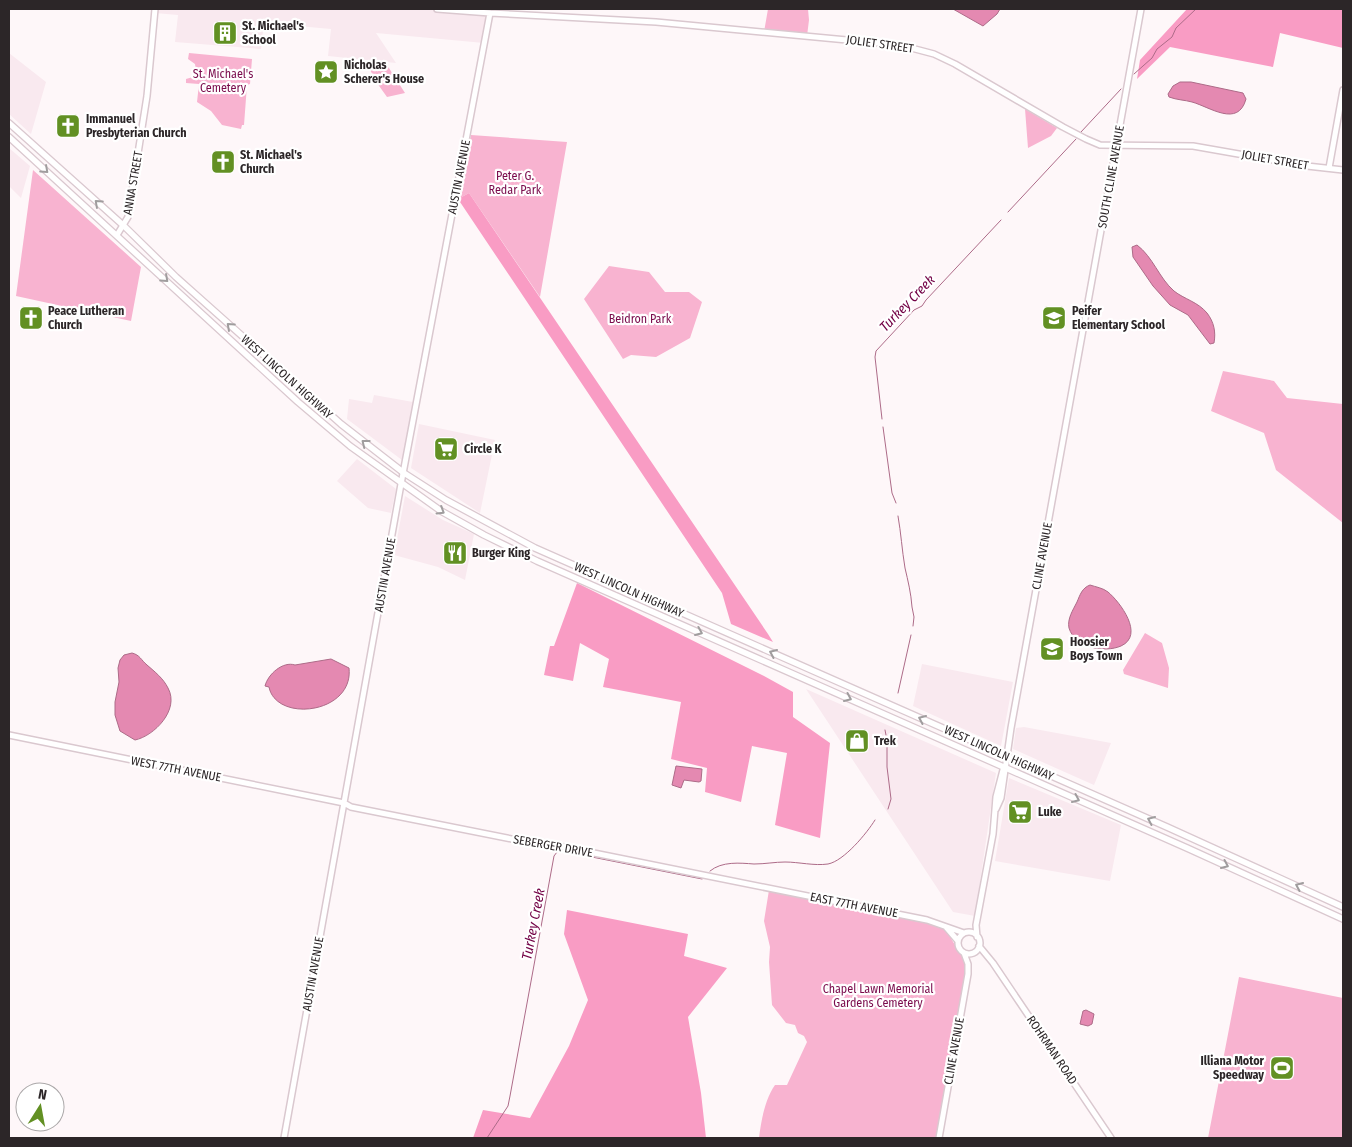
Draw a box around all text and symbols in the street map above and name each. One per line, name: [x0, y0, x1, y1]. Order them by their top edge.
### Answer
place label: St. Michael's School: [242, 19, 305, 47]
building icon: St. Michael's School: [212, 20, 238, 46]
street label: JOLIET STREET: [845, 32, 915, 56]
place label: Nicholas Scherer's House: [344, 58, 424, 86]
place icon: Nicholas Scherer's House: [313, 59, 339, 85]
park label: St. Michael's Cemetery: [193, 67, 253, 95]
place label: Immanuel Presbyterian Church: [86, 112, 186, 140]
church icon: Immanuel Presbyterian Church: [55, 113, 81, 139]
street label: SOUTH CLINE AVENUE: [1095, 124, 1127, 230]
street label: AUSTIN AVENUE: [445, 138, 473, 215]
street label: JOLIET STREET: [1240, 147, 1310, 173]
place label: St. Michael's Church: [240, 148, 303, 176]
church icon: St. Michael's Church: [210, 149, 236, 175]
street label: ANNA STREET: [120, 150, 146, 216]
one-way arrow: [39, 164, 48, 173]
park label: Peter G. Redar Park: [489, 169, 542, 197]
one-way arrow: [95, 200, 104, 209]
water label: Turkey Creek: [876, 271, 939, 335]
one-way arrow: [159, 273, 168, 282]
place label: Peace Lutheran Church: [48, 304, 124, 332]
place label: Peifer Elementary School: [1072, 304, 1166, 332]
church icon: Peace Lutheran Church: [18, 305, 44, 331]
school or university icon: Peifer Elementary School: [1041, 305, 1067, 331]
park label: Beidron Park: [609, 312, 672, 326]
one-way arrow: [227, 323, 236, 332]
street label: WEST LINCOLN HIGHWAY: [238, 332, 336, 422]
supermarket icon: Circle K: [433, 436, 459, 462]
one-way arrow: [362, 441, 371, 449]
place label: Circle K: [464, 442, 502, 456]
one-way arrow: [436, 505, 445, 514]
street label: CLINE AVENUE: [1029, 521, 1055, 591]
street label: AUSTIN AVENUE: [372, 536, 399, 613]
restaurant icon: Burger King: [442, 540, 468, 566]
place label: Burger King: [472, 546, 530, 560]
street label: WEST LINCOLN HIGHWAY: [572, 560, 686, 620]
one-way arrow: [694, 626, 703, 637]
place label: Hoosier Boys Town: [1070, 635, 1123, 663]
school or university icon: Hoosier Boys Town: [1039, 636, 1065, 662]
one-way arrow: [769, 649, 778, 660]
one-way arrow: [843, 691, 852, 702]
one-way arrow: [918, 715, 927, 726]
street label: WEST LINCOLN HIGHWAY: [942, 723, 1056, 783]
shop icon: Trek: [844, 728, 870, 754]
place label: Trek: [874, 734, 897, 748]
street label: WEST 77TH AVENUE: [130, 753, 223, 785]
one-way arrow: [1071, 793, 1080, 804]
supermarket icon: Luke: [1007, 799, 1033, 825]
place label: Luke: [1038, 805, 1062, 819]
one-way arrow: [1147, 816, 1156, 826]
street label: SEBERGER DRIVE: [512, 832, 594, 860]
one-way arrow: [1220, 858, 1229, 869]
one-way arrow: [1295, 882, 1304, 893]
water label: Turkey Creek: [518, 887, 549, 961]
street label: EAST 77TH AVENUE: [809, 890, 900, 920]
street label: AUSTIN AVENUE: [300, 935, 327, 1012]
park label: Chapel Lawn Memorial Gardens Cemetery: [823, 982, 933, 1010]
street label: ROHRMAN ROAD: [1024, 1013, 1080, 1087]
street label: CLINE AVENUE: [941, 1016, 967, 1086]
place label: Illiana Motor Speedway: [1201, 1054, 1265, 1082]
sports icon: Illiana Motor Speedway: [1269, 1055, 1295, 1081]
north arrow: [15, 1082, 65, 1132]
text: N: [37, 1086, 48, 1104]

